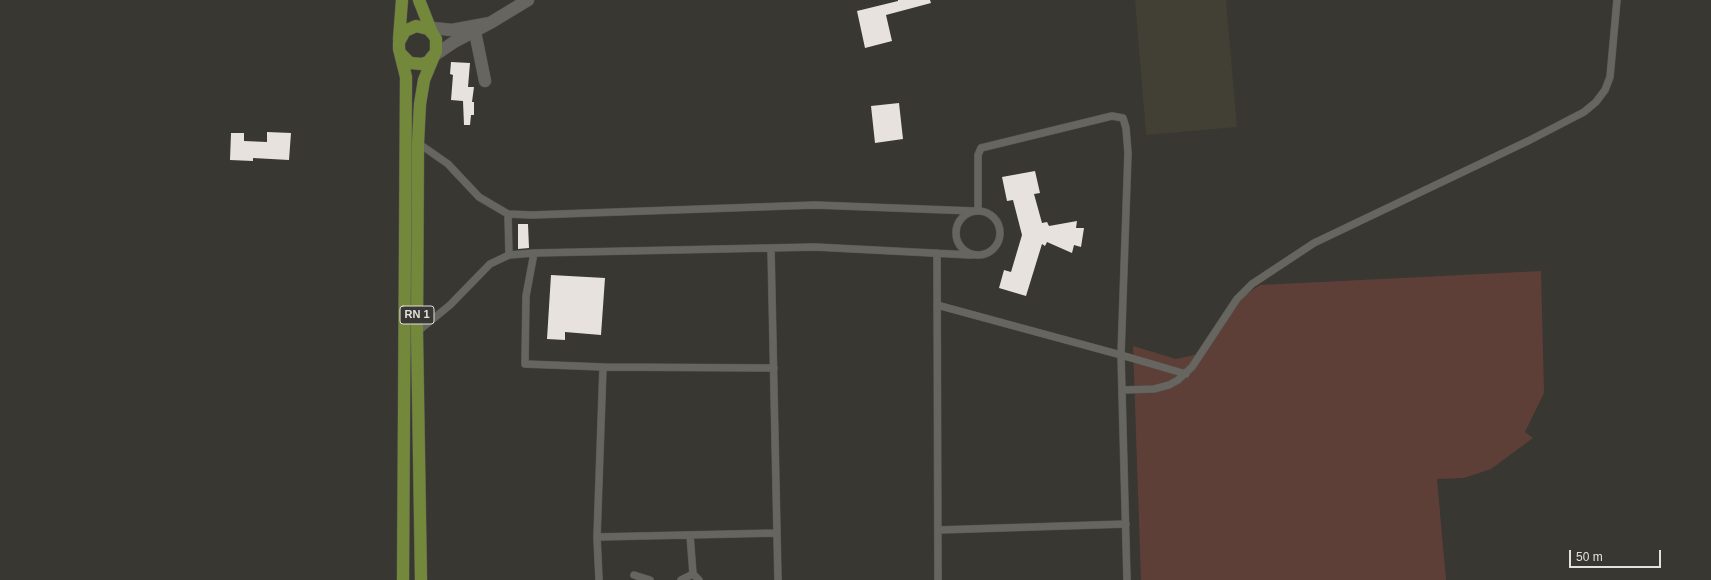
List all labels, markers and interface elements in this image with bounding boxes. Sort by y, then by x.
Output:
road number: RN 1 [400,306,434,324]
scale bar [1571,542,1663,568]
text: 50 m [1576,550,1603,564]

